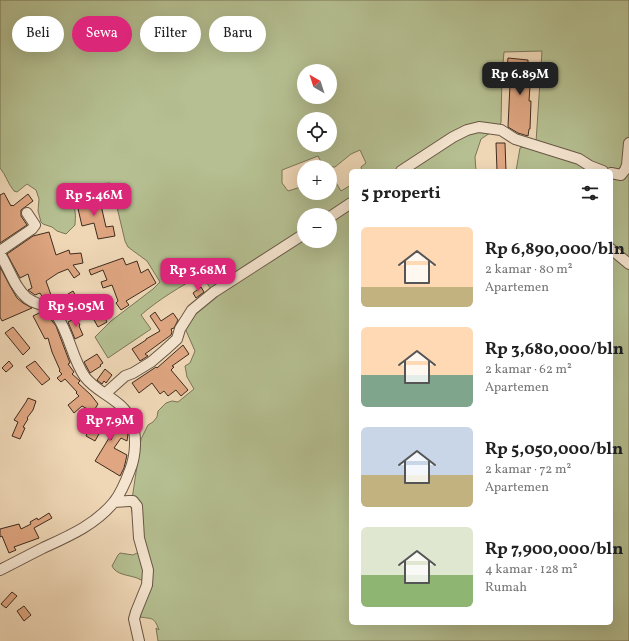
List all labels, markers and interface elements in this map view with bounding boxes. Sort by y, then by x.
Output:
chip: Beli [12,16,64,52]
chip: Sewa [72,16,132,52]
chip: Filter [140,16,201,52]
chip: Baru [209,16,266,52]
pin: Rp 6.89M [479,62,561,96]
north arrow [297,64,337,104]
map controls [297,64,337,248]
text: Rp 6.89M [491,66,549,84]
button: locate [297,112,337,152]
button: + [297,160,337,200]
text: 5 properti [361,182,441,205]
icon: filters [579,182,601,204]
pin: Rp 5.46M [53,183,135,217]
text: Rp 5.46M [65,187,123,205]
button: − [297,208,337,248]
text: Rp 6,890,000/bln [485,238,625,261]
icon: home [393,243,441,291]
pin: Rp 3.68M [157,258,239,292]
text: 2 kamar · 80 m² [485,261,573,279]
text: Rp 3.68M [169,262,227,280]
text: Apartemen [485,279,549,297]
pin: Rp 5.05M [35,294,117,328]
text: Rp 5.05M [48,298,104,316]
text: Rp 3,680,000/bln [485,338,624,361]
icon: home [393,343,441,391]
text: 2 kamar · 62 m² [485,361,572,379]
text: Apartemen [485,379,549,397]
pin: Rp 7.9M [73,408,147,442]
text: Rp 7.9M [86,412,134,430]
text: Rp 5,050,000/bln [485,438,623,461]
icon: home [393,443,441,491]
text: 2 kamar · 72 m² [485,461,571,479]
text: Apartemen [485,479,549,497]
text: Rp 7,900,000/bln [485,538,623,561]
icon: home [393,543,441,591]
text: 4 kamar · 128 m² [485,561,578,579]
text: Rumah [485,579,527,597]

